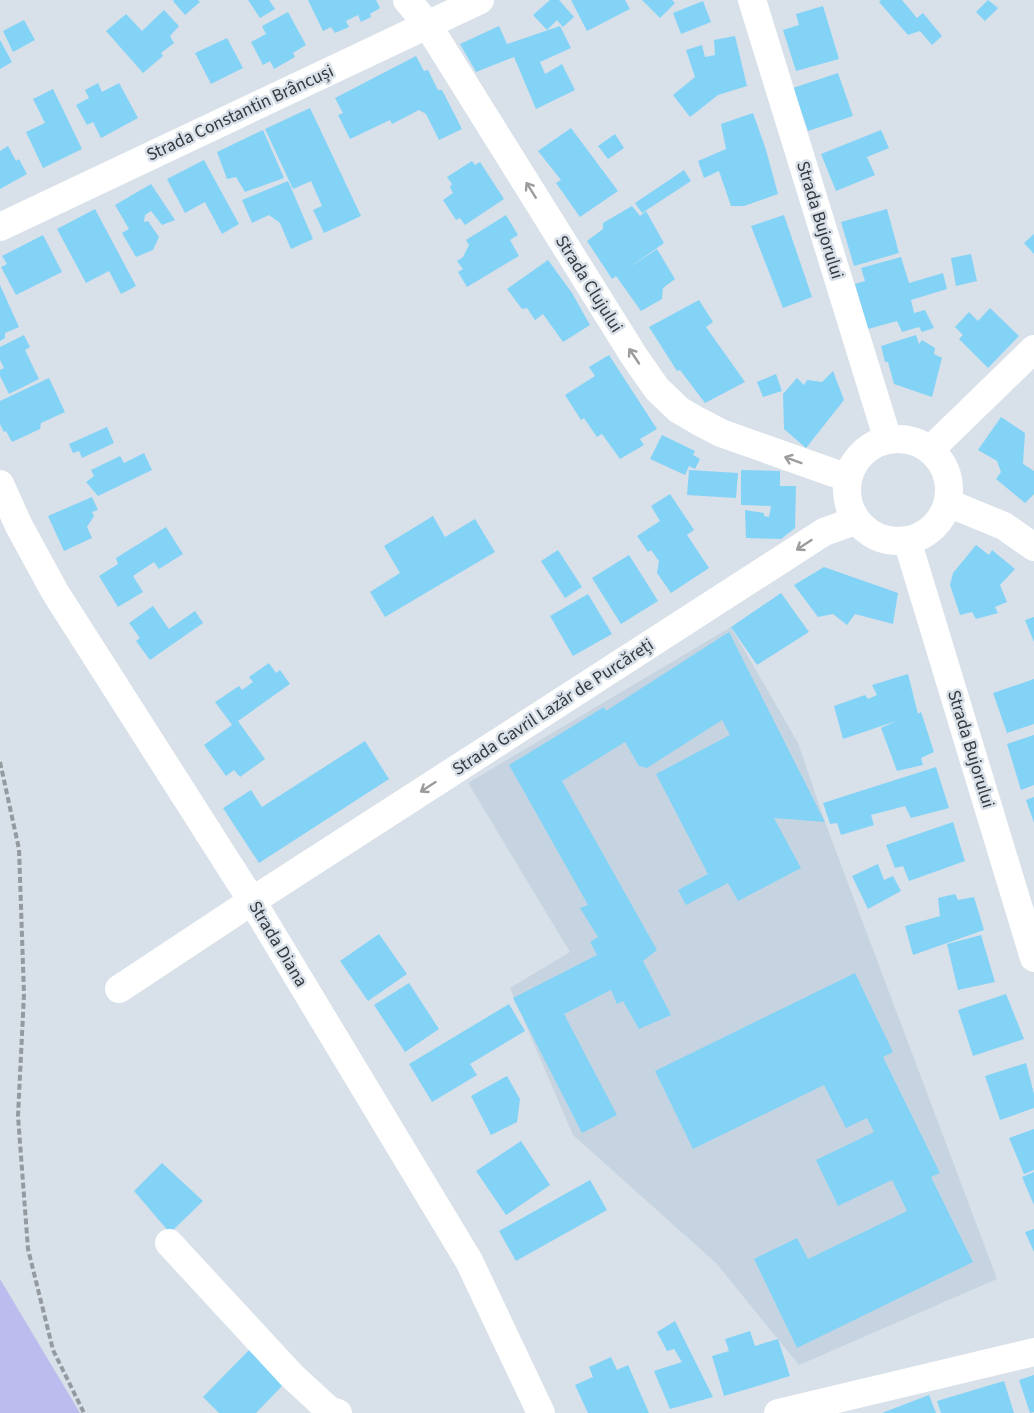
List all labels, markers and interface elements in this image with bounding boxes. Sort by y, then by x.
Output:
street label: Strada Constantin Brâncuși [142,59,338,167]
street label: Strada Bujorului [790,158,850,282]
one-way arrow [524,182,536,199]
street label: Strada Clujului [549,231,629,337]
one-way arrow [628,348,640,364]
one-way arrow [784,453,802,464]
one-way arrow [796,539,813,551]
street label: Strada Gavril Lazăr de Purcăreți [448,632,658,782]
street label: Strada Bujorului [941,687,1001,811]
one-way arrow [421,781,437,793]
street label: Strada Diana [242,896,314,992]

